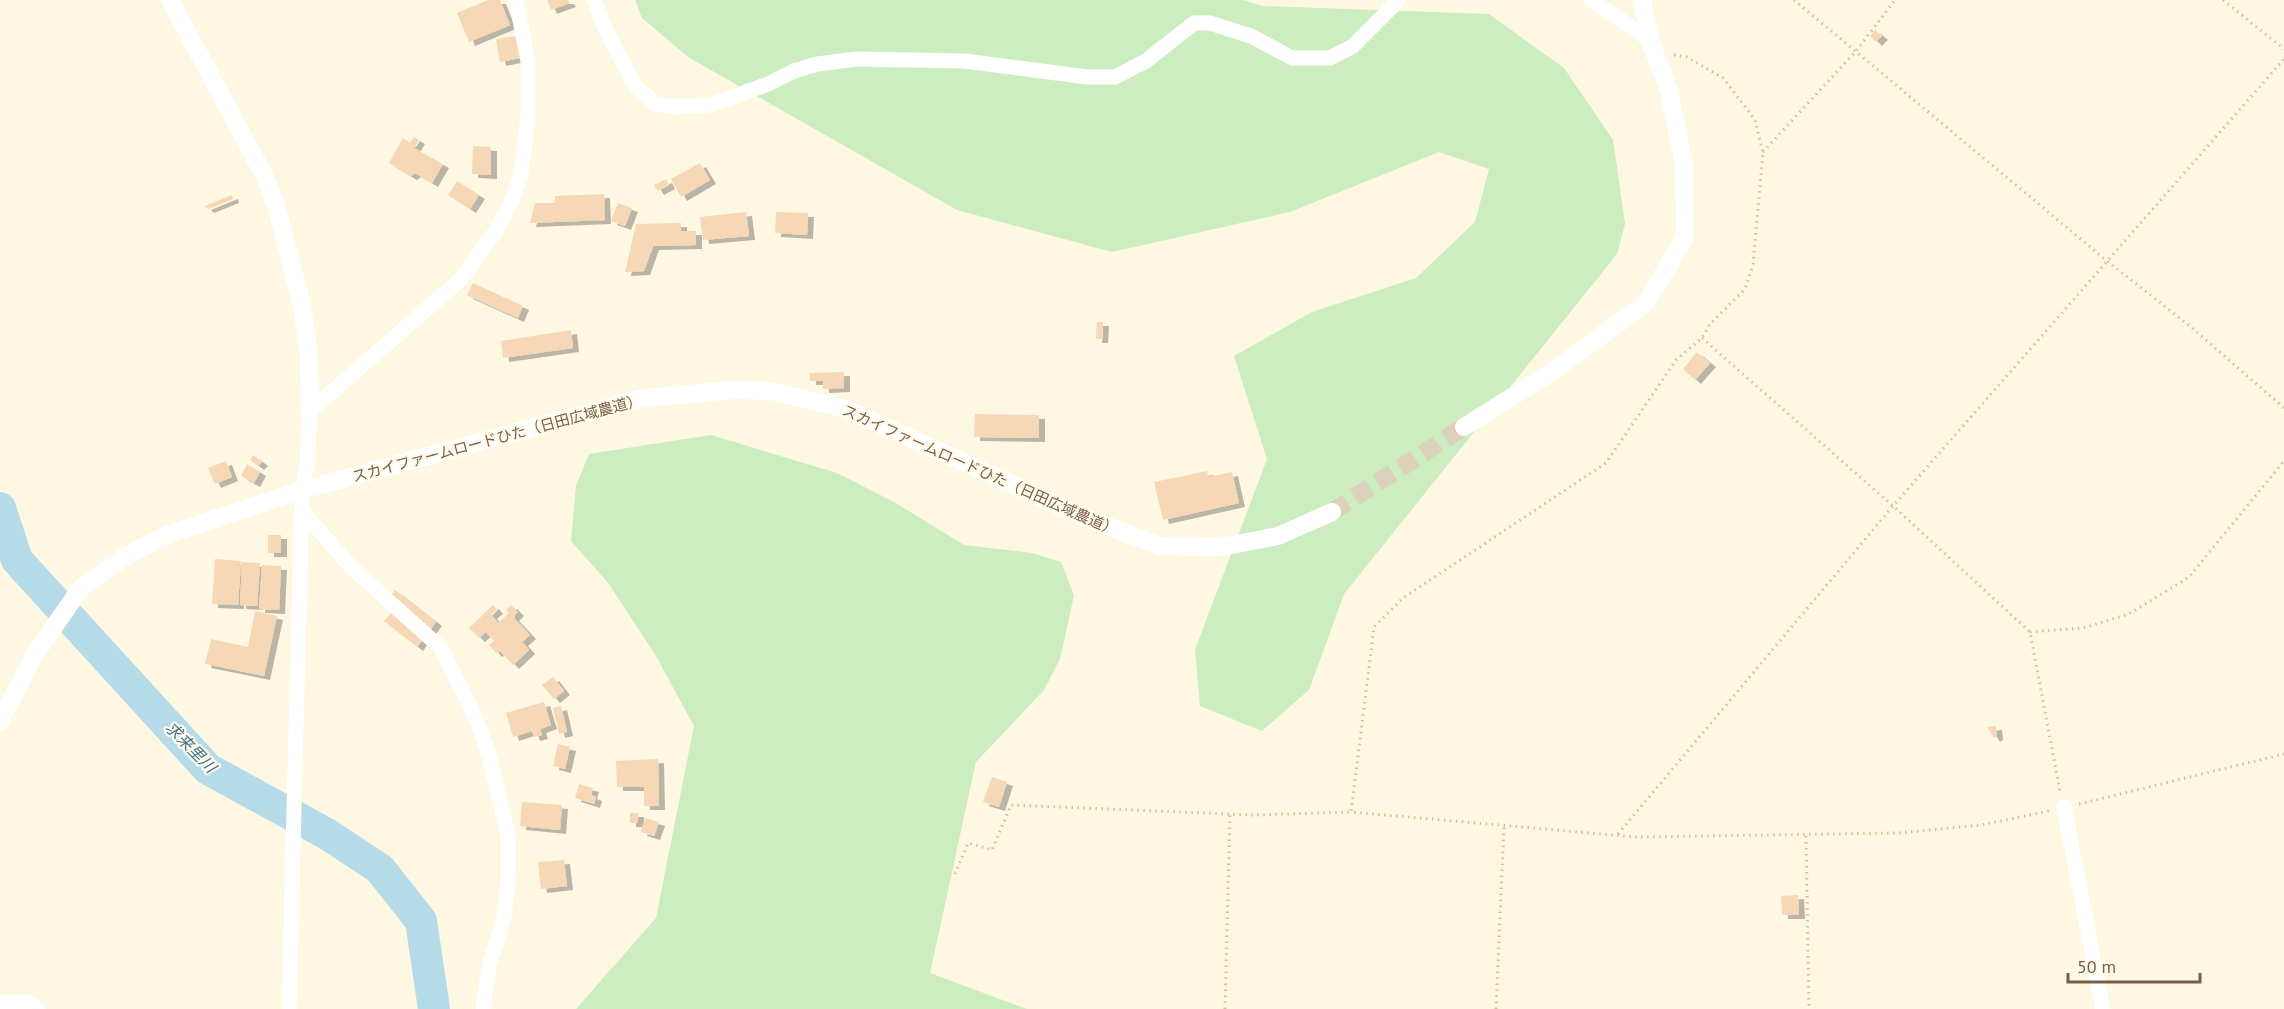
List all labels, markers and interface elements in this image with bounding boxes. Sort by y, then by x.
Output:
street label: スカイファームロードひた（日田広域農道） [350,390,644,486]
street label: スカイファームロードひた（日田広域農道） [839,400,1121,540]
water label: 求来里川 [161,717,222,778]
scale bar [2068,946,2200,984]
text: 50 m [2077,955,2116,978]

